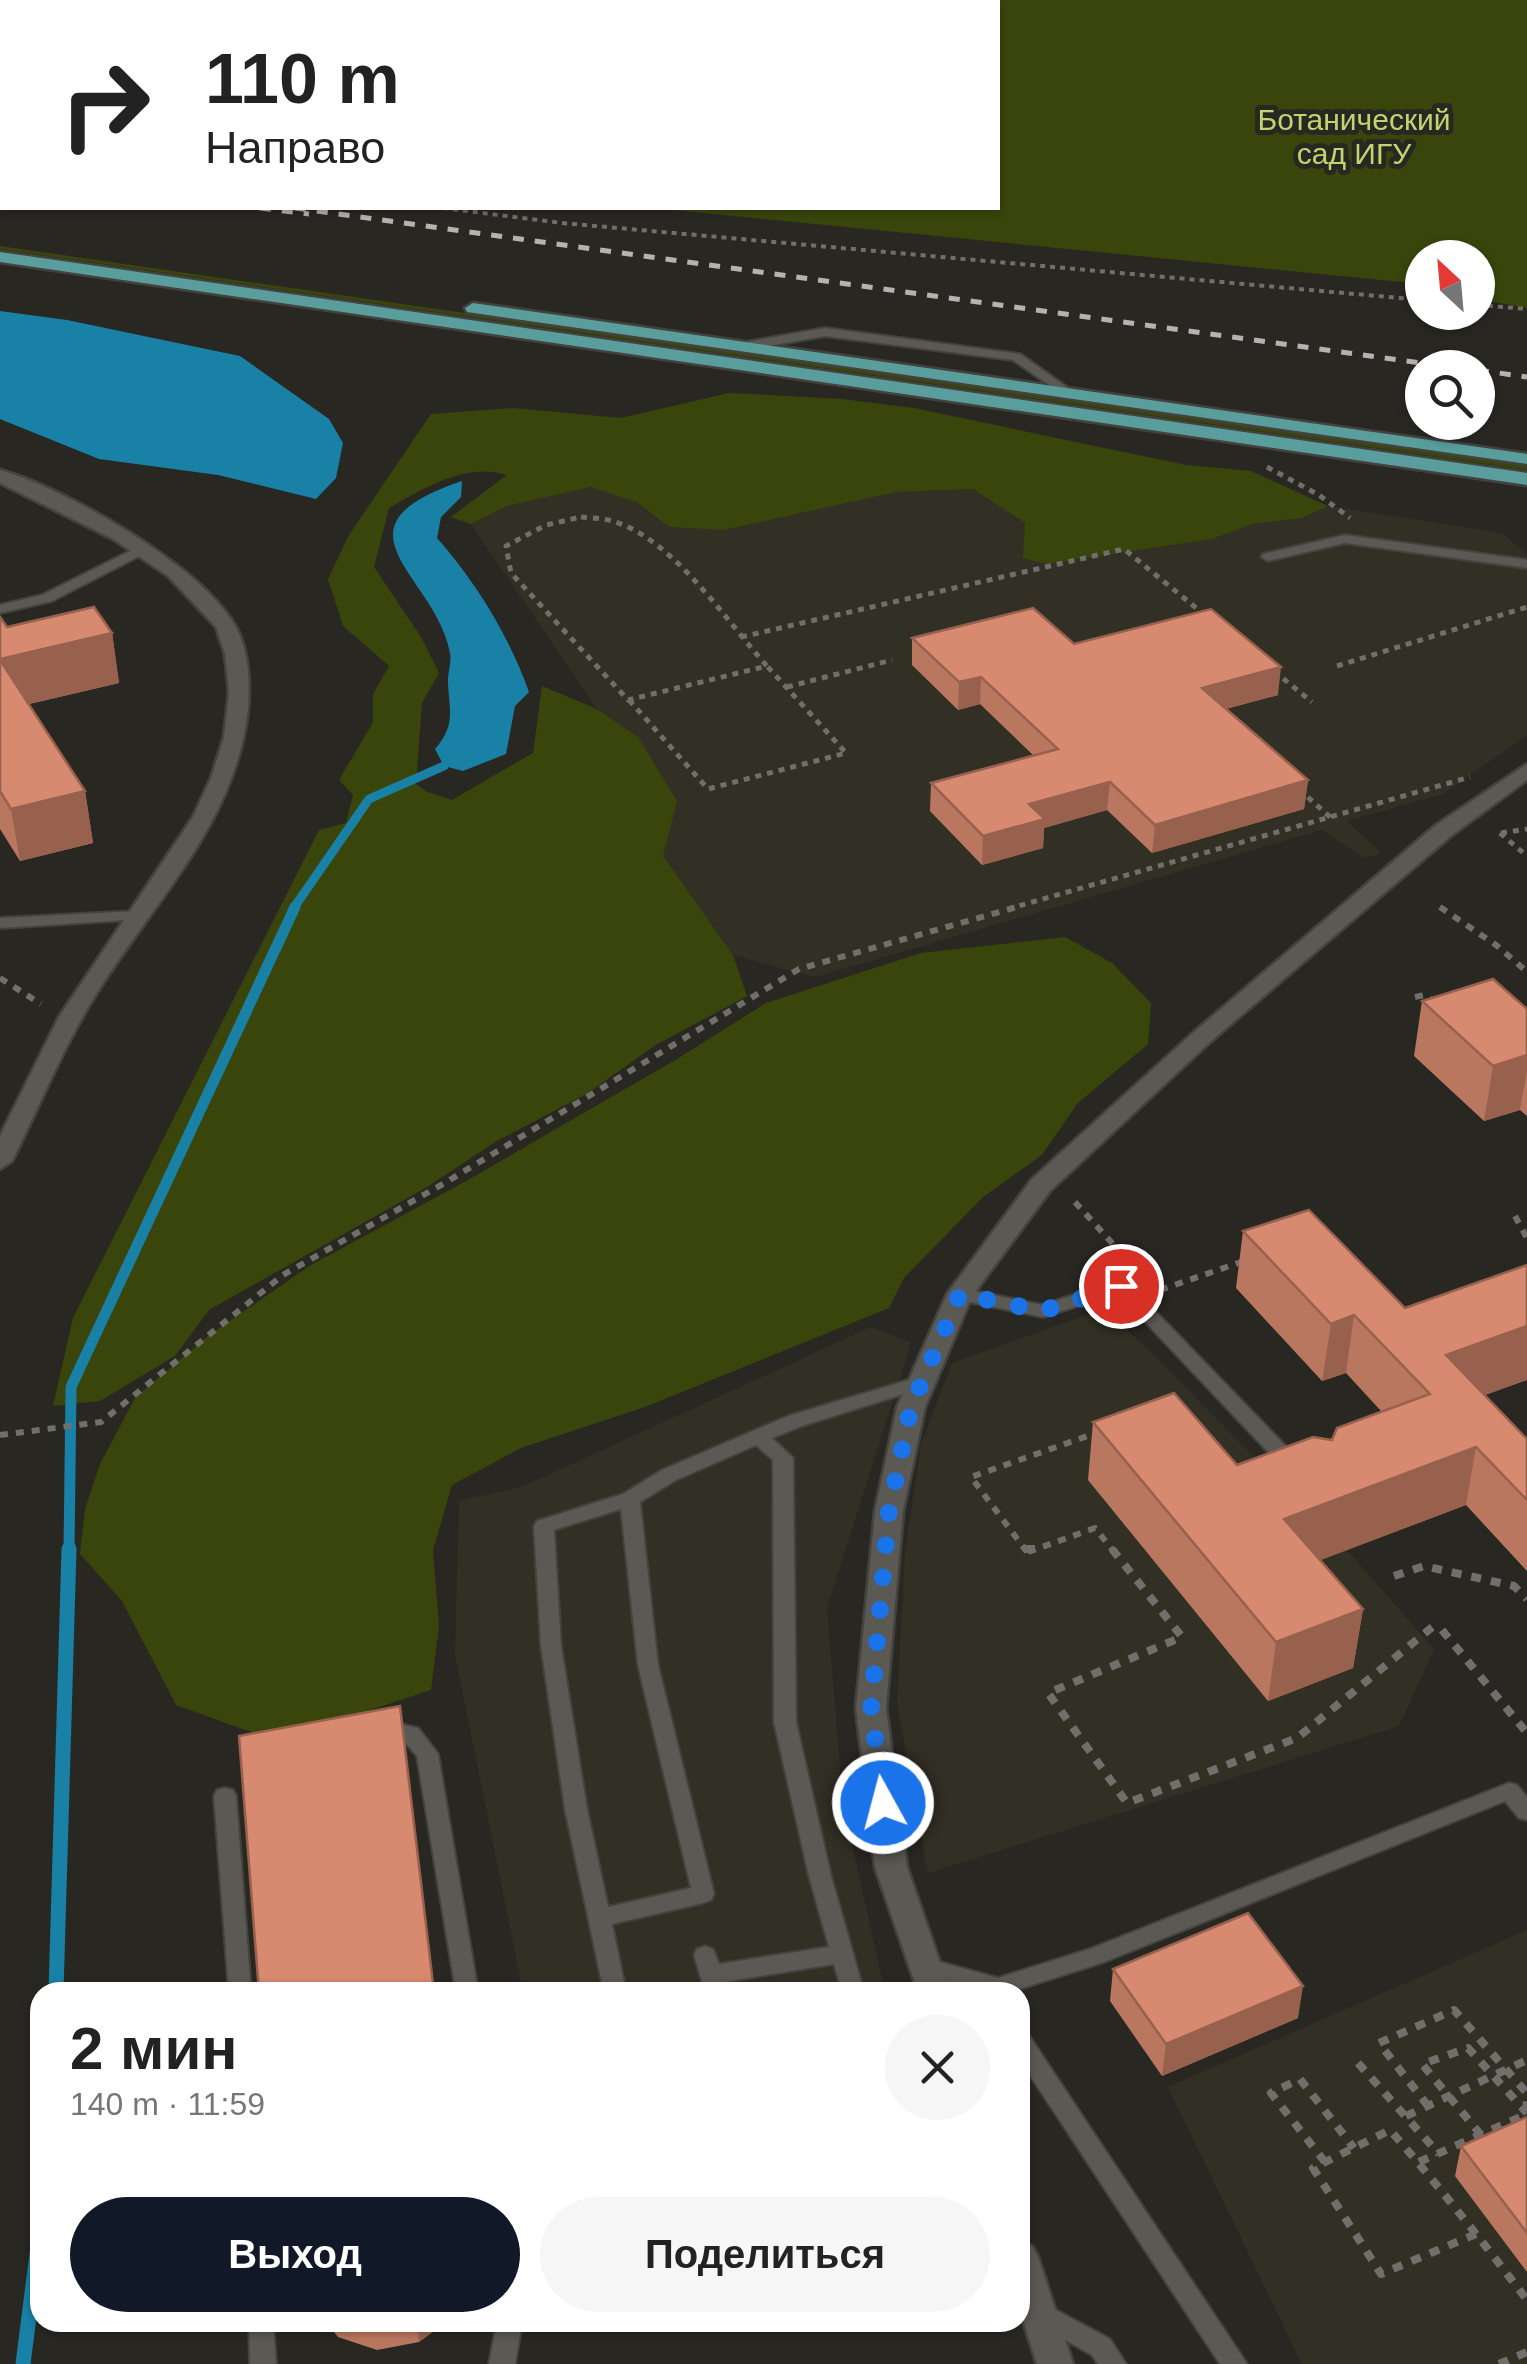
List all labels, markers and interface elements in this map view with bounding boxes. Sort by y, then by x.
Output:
icon: right [40,40,170,170]
text: 110 m [205,40,400,118]
park label: Ботанический сад ИГУ [1257,103,1451,170]
text: Направо [205,122,385,173]
north arrow [1405,240,1495,330]
map controls [1405,240,1495,440]
button: search [1405,350,1495,440]
pin [1079,1244,1164,1329]
icon: arrive [1094,1259,1149,1314]
position arrow [831,1751,935,1855]
text: 2 мин [70,2015,238,2082]
button: close [885,2015,990,2120]
text: 140 m · 11:59 [70,2086,265,2122]
button: Выход [70,2197,520,2312]
button: Поделиться [540,2197,990,2312]

